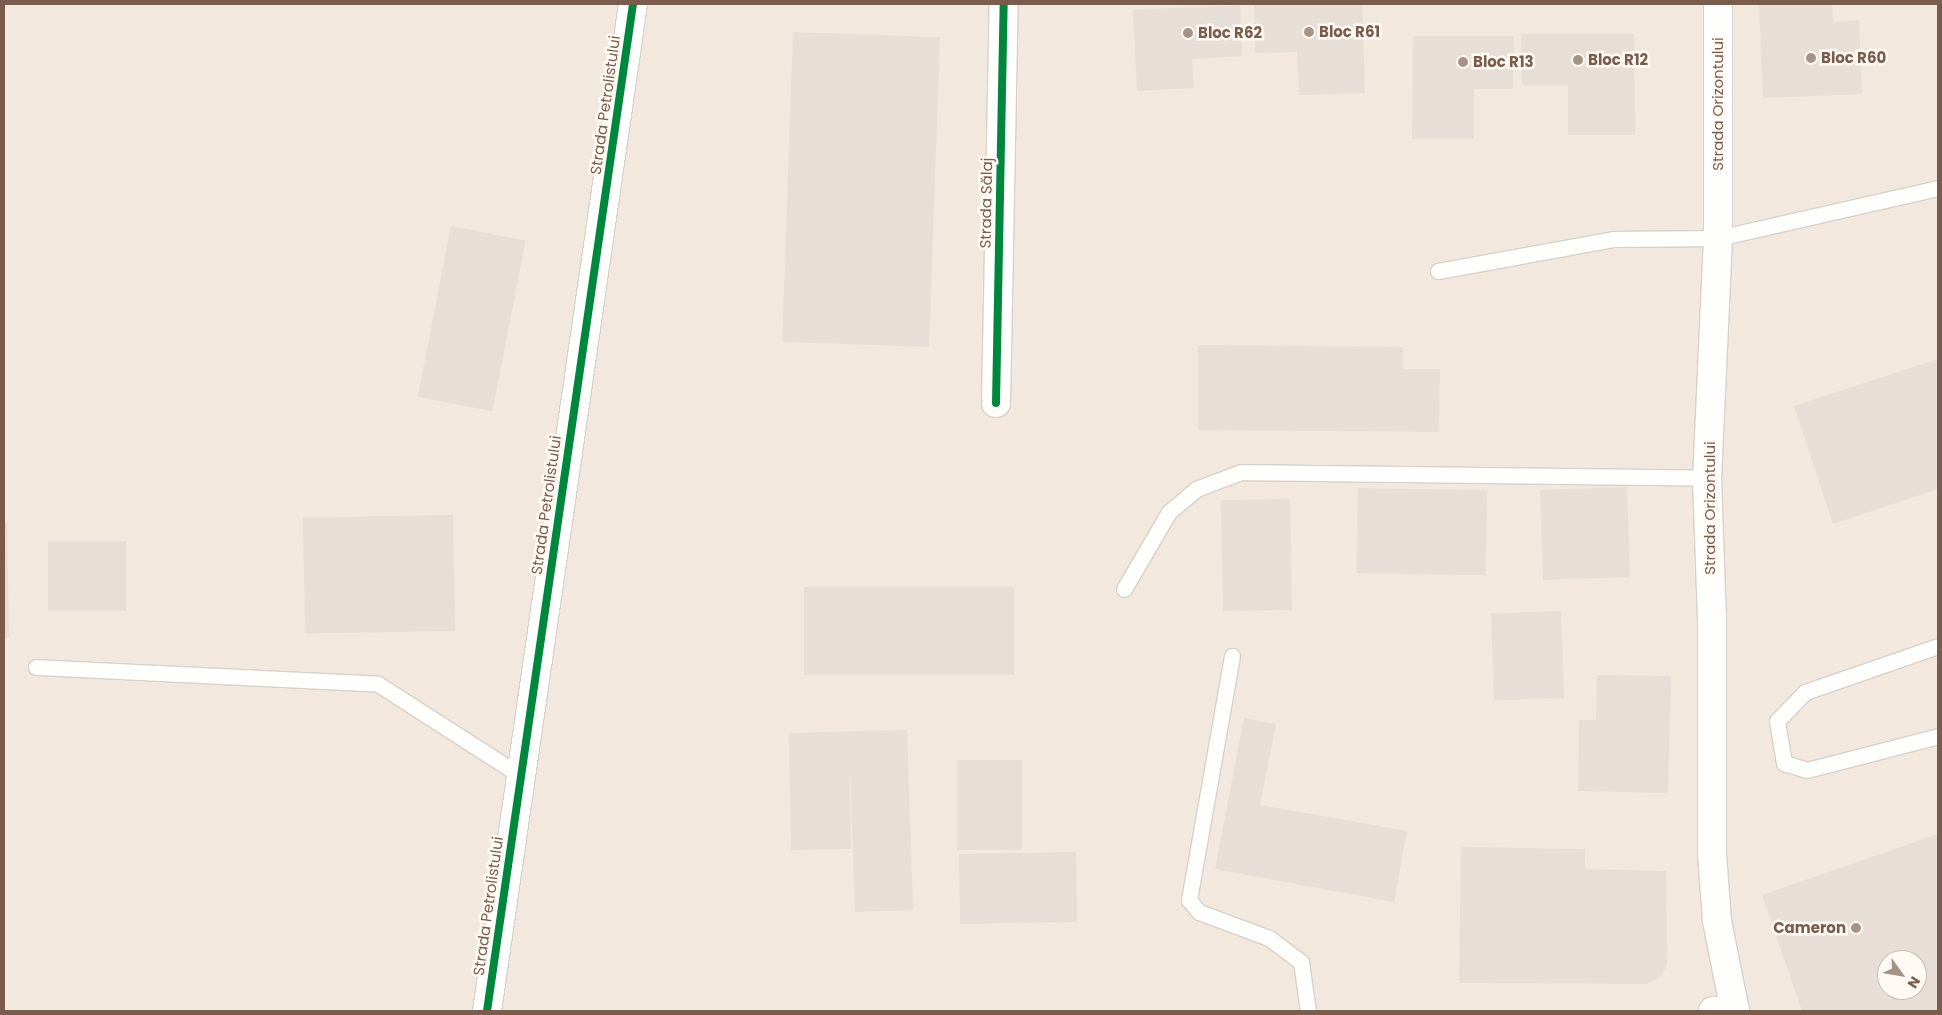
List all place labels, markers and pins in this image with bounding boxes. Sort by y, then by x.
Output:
place label: Bloc R61 [1319,23,1380,41]
place label: Bloc R62 [1198,24,1262,42]
marker: Bloc R61 [1303,26,1315,38]
marker: Bloc R62 [1182,27,1194,39]
place label: Bloc R60 [1821,49,1886,67]
place label: Bloc R12 [1588,51,1648,69]
marker: Bloc R60 [1805,52,1817,64]
place label: Bloc R13 [1473,53,1534,71]
marker: Bloc R12 [1572,54,1584,66]
marker: Bloc R13 [1457,56,1469,68]
place label: Cameron [1773,919,1846,937]
marker: Cameron [1850,922,1862,934]

